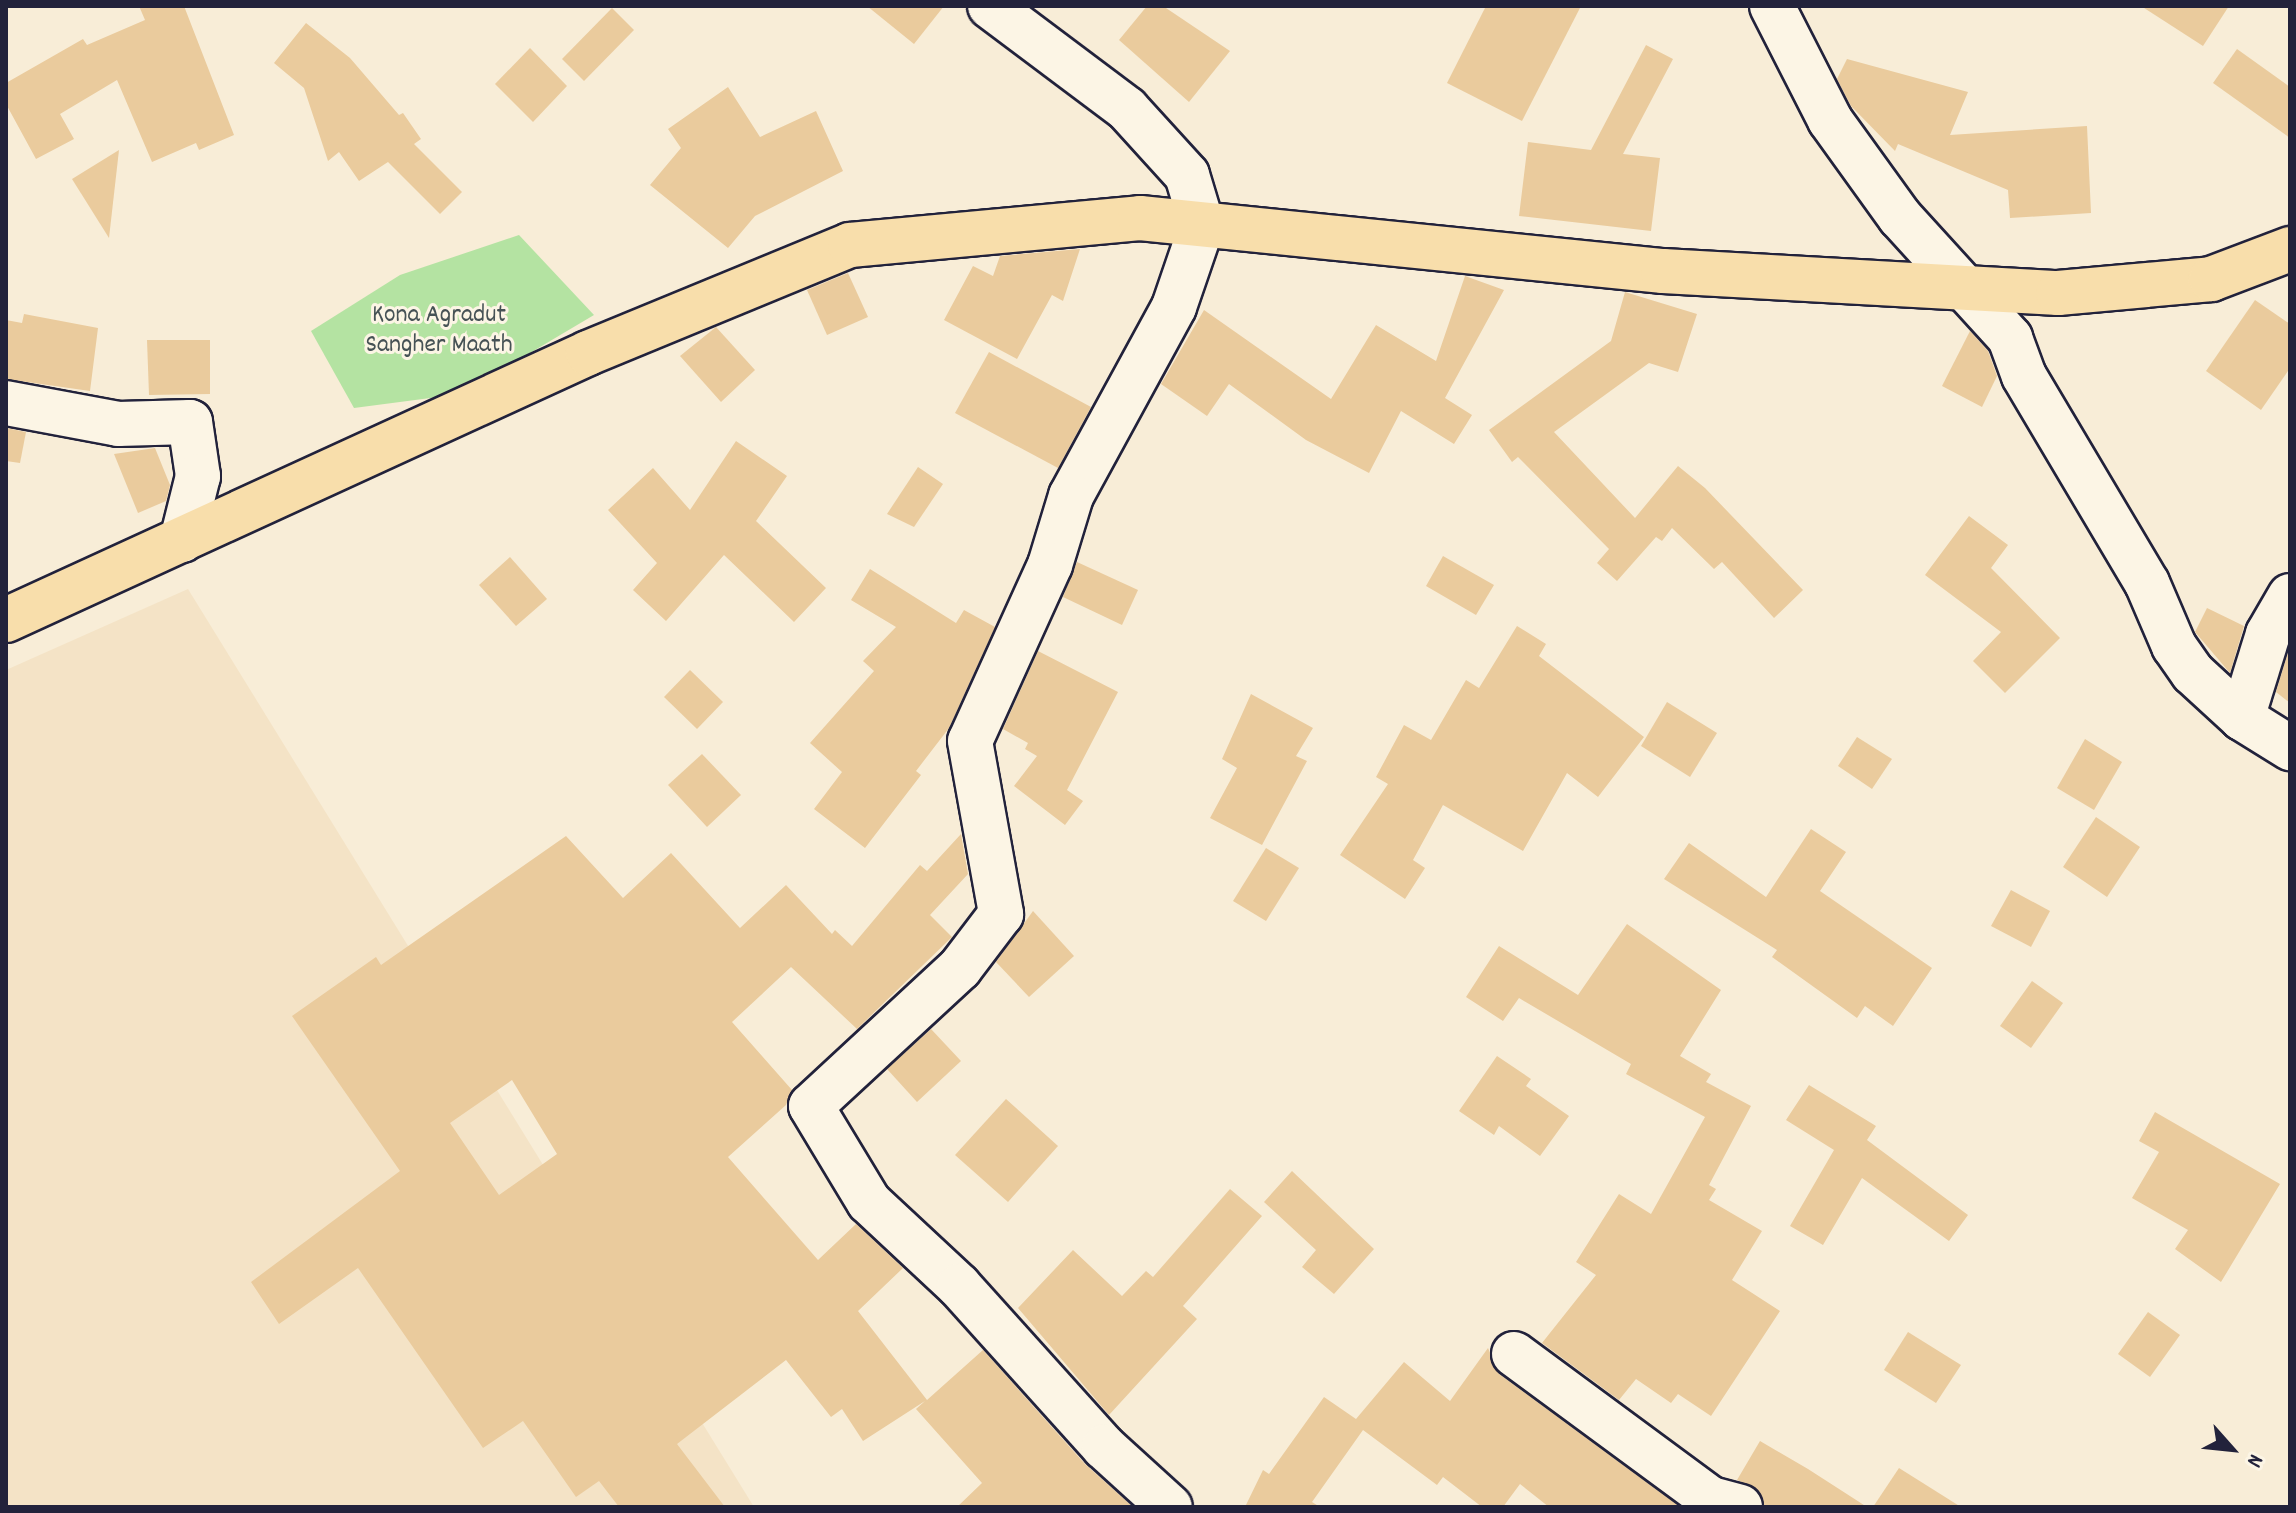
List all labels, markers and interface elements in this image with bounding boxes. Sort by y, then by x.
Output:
park label: Kona Agradut Sangher Maath [365,300,513,362]
north arrow [2192,1409,2272,1489]
text: N [2238,1448,2270,1472]

